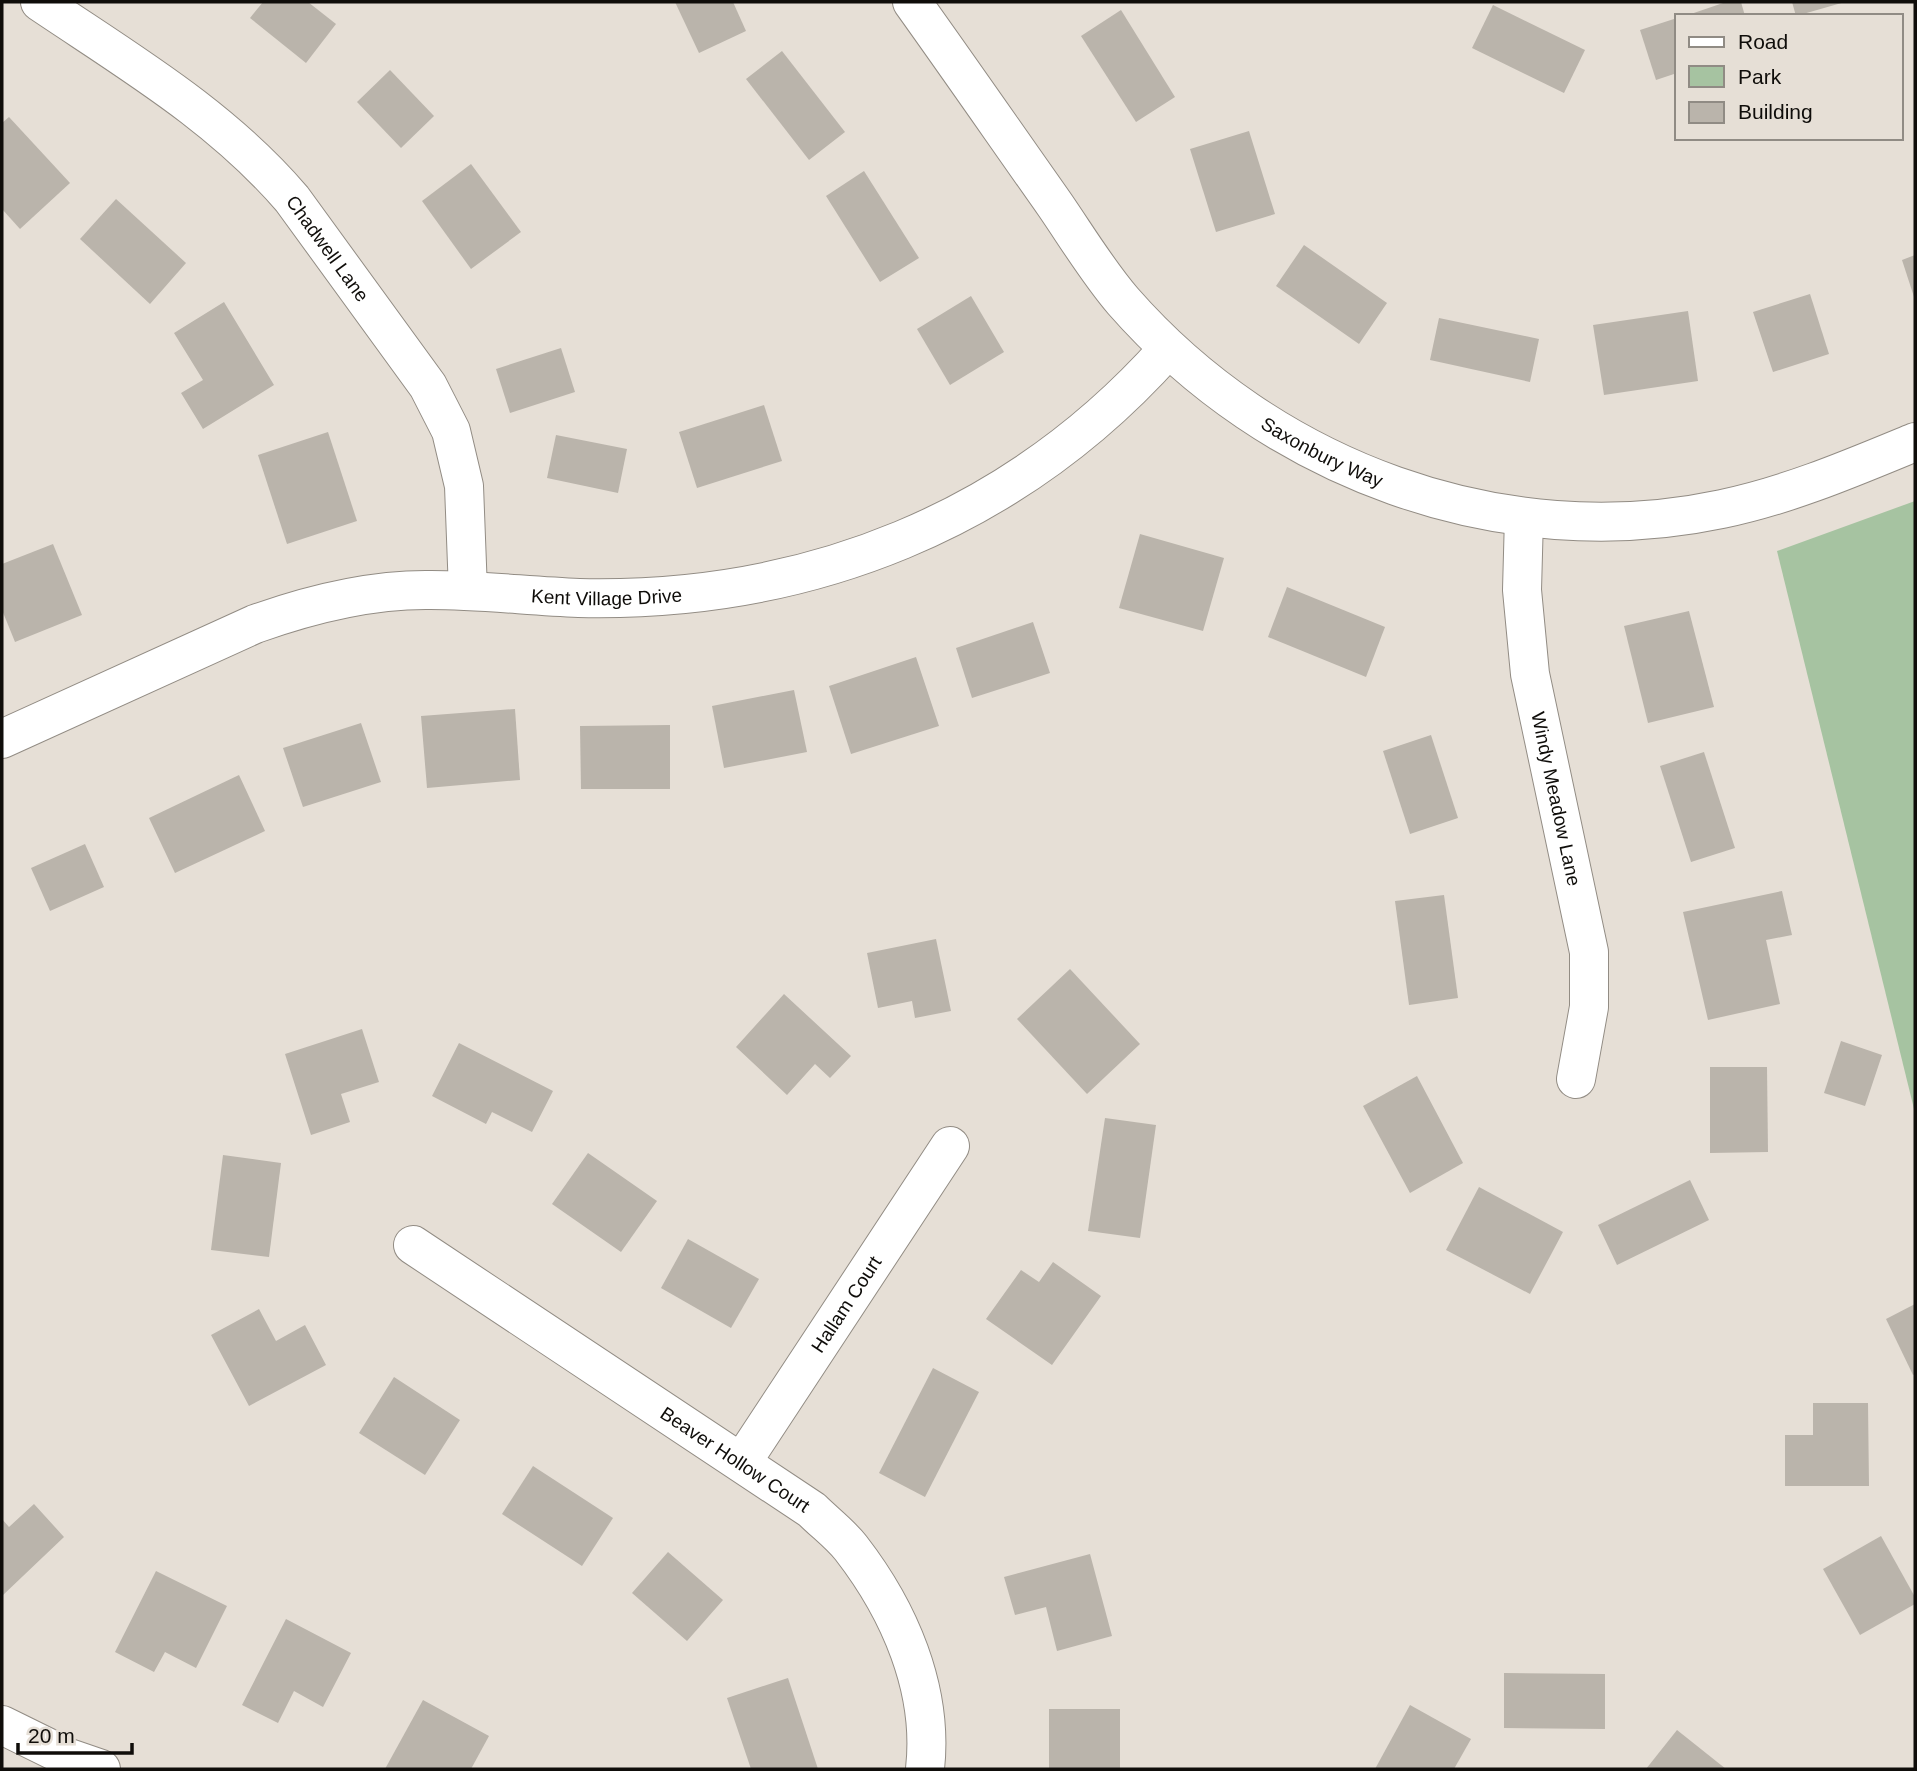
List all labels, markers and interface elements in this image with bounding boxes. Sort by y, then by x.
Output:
legend [1675,14,1903,140]
text: Road [1738,30,1788,53]
text: Park [1738,65,1782,88]
text: Building [1738,100,1813,123]
street label: Chadwell Lane [282,191,373,305]
street label: Saxonbury Way [1258,412,1387,491]
street label: Kent Village Drive [531,584,683,609]
street label: Windy Meadow Lane [1528,710,1585,888]
street label: Hallam Court [807,1251,886,1356]
street label: Beaver Hollow Court [657,1402,814,1516]
scale bar [18,1712,131,1756]
text: 20 m [28,1724,75,1747]

